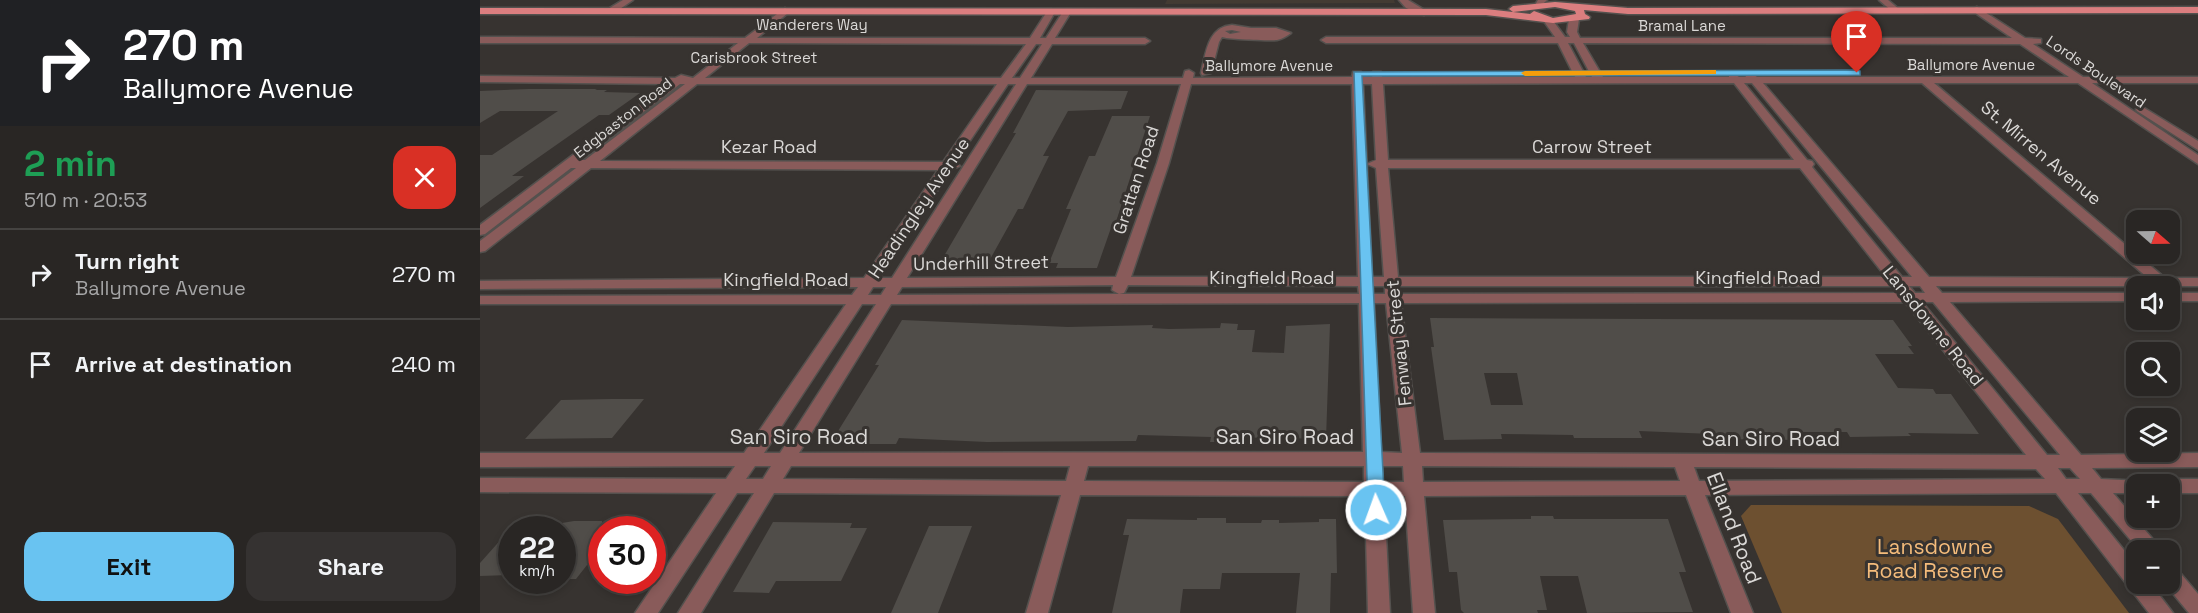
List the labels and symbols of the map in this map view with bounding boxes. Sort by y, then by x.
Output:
pin [1831,11,1882,73]
street label: Wanderers Way [756,15,868,34]
street label: Bramal Lane [1638,16,1726,35]
street label: Lords Boulevard [2043,31,2150,112]
street label: Carisbrook Street [691,48,818,67]
street label: Ballymore Avenue [1907,55,2035,74]
street label: Ballymore Avenue [1205,56,1333,75]
street label: Edgbaston Road [570,73,676,162]
street label: St. Mirren Avenue [1976,95,2106,210]
street label: Grattan Road [1107,123,1164,237]
street label: Headingley Avenue [863,133,974,283]
street label: Kezar Road [721,135,817,158]
street label: Carrow Street [1532,135,1652,158]
north arrow [2126,210,2180,264]
street label: Underhill Street [913,250,1049,275]
street label: Lansdowne Road [1878,261,1989,390]
street label: Kingfield Road [1209,266,1335,289]
street label: Kingfield Road [1695,266,1821,289]
street label: Kingfield Road [723,268,849,291]
street label: Fenway Street [1380,279,1417,407]
street label: San Siro Road [730,423,868,450]
street label: San Siro Road [1216,423,1354,450]
street label: San Siro Road [1702,425,1840,452]
street label: Elland Road [1701,468,1768,588]
position arrow [1344,478,1408,542]
speed limit sign: 30 [588,516,666,594]
park label: Lansdowne Road Reserve [1866,533,2004,584]

